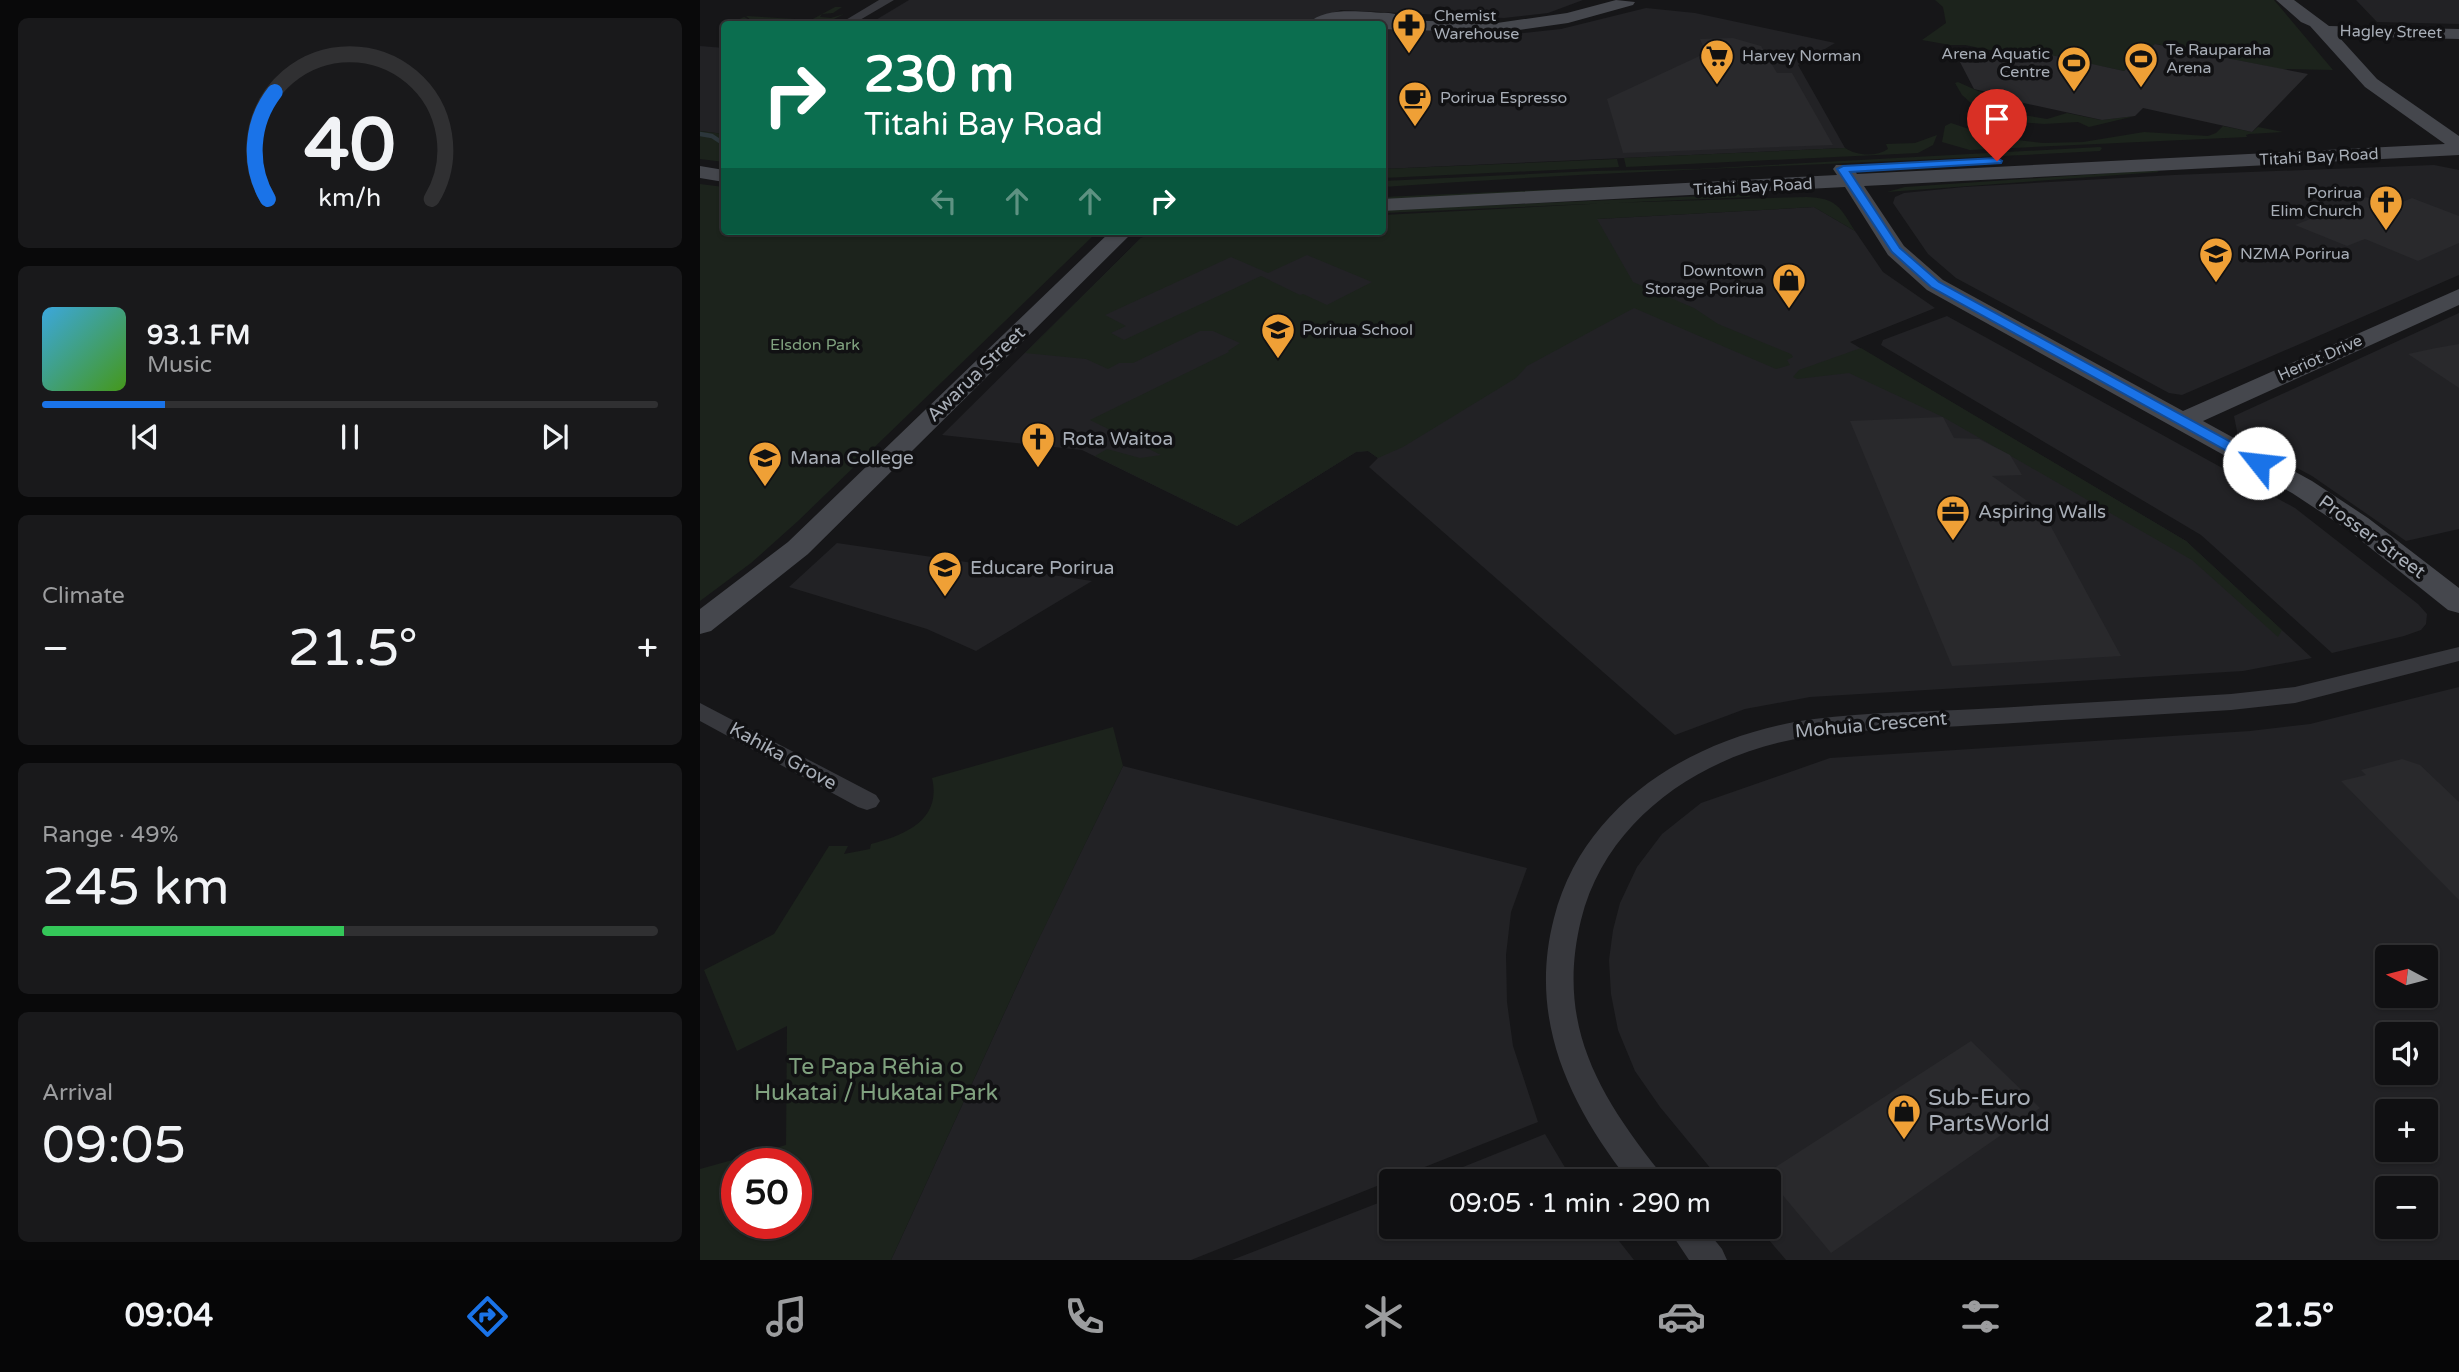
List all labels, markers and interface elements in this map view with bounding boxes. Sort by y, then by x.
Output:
pharmacy icon: Chemist Warehouse [1390,6,1428,55]
place label: Chemist Warehouse [1434,6,1519,44]
street label: Hagley Street [2340,21,2442,43]
supermarket icon: Harvey Norman [1698,37,1736,86]
sports icon: Te Rauparaha Arena [2122,40,2160,89]
place label: Te Rauparaha Arena [2166,40,2271,78]
place label: Arena Aquatic Centre [1941,44,2050,82]
sports icon: Arena Aquatic Centre [2055,44,2093,93]
text: 230 m [864,46,1014,105]
place label: Harvey Norman [1742,46,1861,66]
icon: right [749,49,840,140]
cafe icon: Porirua Espresso [1396,79,1434,128]
place label: Porirua Espresso [1440,88,1567,108]
pin [1967,89,2027,161]
icon: arrive [1978,100,2016,138]
text: 40 [304,103,396,191]
text: Titahi Bay Road [864,106,1103,144]
street label: Titahi Bay Road [2259,144,2379,170]
street label: Titahi Bay Road [1693,174,1813,200]
icon: left [925,182,963,220]
icon: ahead [998,182,1036,220]
icon: ahead [1071,182,1109,220]
icon: right [1144,182,1182,220]
text: km/h [319,183,381,213]
place label: Porirua Elim Church [2270,183,2362,221]
church icon: Porirua Elim Church [2367,183,2405,232]
school or university icon: NZMA Porirua [2197,235,2235,284]
place label: NZMA Porirua [2240,244,2350,264]
place label: Downtown Storage Porirua [1645,261,1764,299]
shop icon: Downtown Storage Porirua [1770,261,1808,310]
school or university icon: Porirua School [1259,311,1297,360]
text: 93.1 FM [147,320,250,351]
place label: Porirua School [1302,320,1413,340]
street label: Awarua Street [922,322,1030,426]
street label: Heriot Drive [2275,330,2365,386]
park label: Elsdon Park [770,335,860,355]
text: Music [147,351,212,379]
icon: previous [126,418,164,456]
icon: pause [331,418,369,456]
icon: next [536,418,574,456]
church icon: Rota Waitoa [1019,420,1057,469]
position arrow [2222,426,2296,500]
place label: Rota Waitoa [1062,428,1173,450]
school or university icon: Mana College [746,439,784,488]
place label: Mana College [790,447,914,469]
street label: Prosser Street [2314,491,2430,583]
office icon: Aspiring Walls [1934,493,1972,542]
place label: Aspiring Walls [1978,501,2106,523]
school or university icon: Educare Porirua [926,549,964,598]
place label: Educare Porirua [970,557,1115,579]
text: Climate [42,582,125,610]
text: 21.5° [288,617,418,680]
text: − [42,626,69,672]
text: + [637,626,658,672]
street label: Mohuia Crescent [1794,707,1948,743]
street label: Kahika Grove [726,718,840,794]
text: Range · 49% [42,821,178,849]
text: 245 km [42,856,230,919]
north arrow [2375,945,2438,1008]
map controls [2375,945,2438,1239]
button: sound [2375,1022,2438,1085]
park label: Te Papa Rēhia o Hukatai / Hukatai Park [754,1053,998,1107]
text: Arrival [42,1079,113,1107]
place label: Sub-Euro PartsWorld [1928,1084,2050,1138]
shop icon: Sub-Euro PartsWorld [1885,1092,1923,1141]
button: + [2375,1099,2438,1162]
text: 09:05 [42,1114,186,1177]
speed limit sign: 50 [721,1148,812,1239]
button: − [2375,1176,2438,1239]
text: 09:05 · 1 min · 290 m [1449,1188,1711,1219]
icon: directions [463,1292,512,1341]
icon: music [762,1292,811,1341]
icon: phone [1060,1292,1109,1341]
icon: climate [1359,1292,1408,1341]
icon: car [1657,1292,1706,1341]
icon: filters [1956,1292,2005,1341]
text: 09:04 [125,1297,213,1335]
text: 21.5° [2254,1297,2334,1335]

